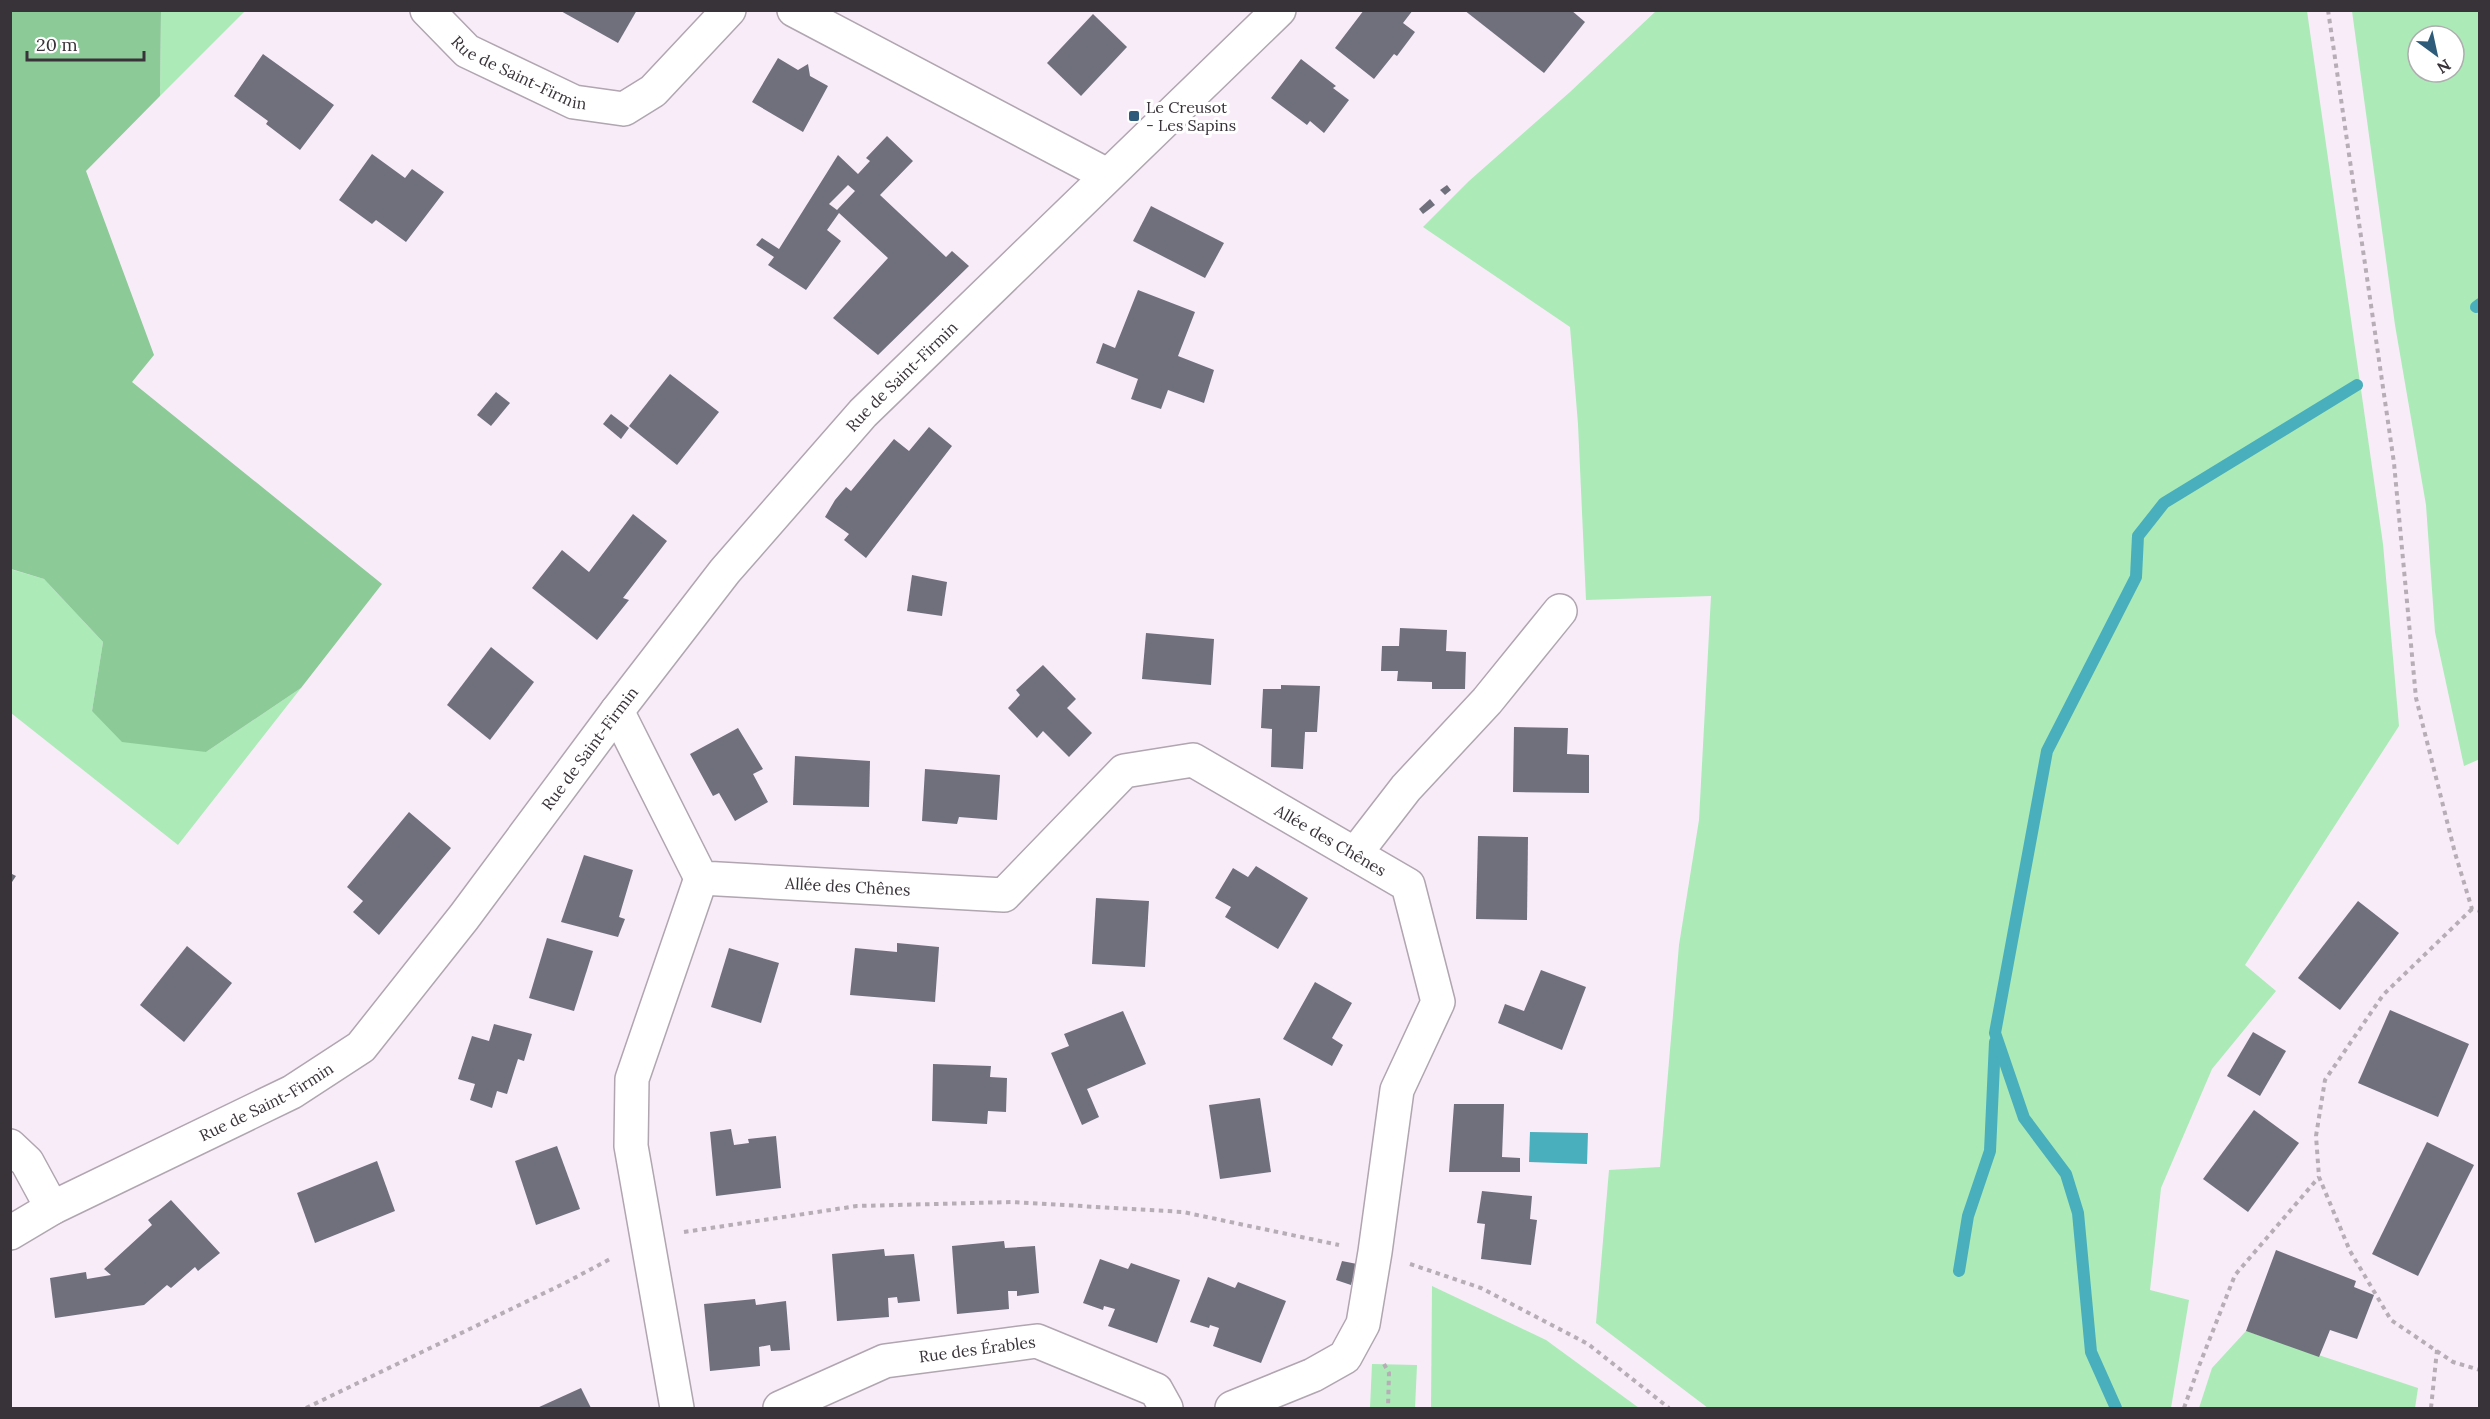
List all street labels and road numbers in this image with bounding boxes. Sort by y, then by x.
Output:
street label: Rue de Saint-Firmin [447,31,588,114]
street label: Rue de Saint-Firmin [841,317,962,436]
street label: Rue de Saint-Firmin [537,682,642,814]
street label: Allée des Chênes [1270,799,1390,880]
street label: Allée des Chênes [784,873,911,900]
street label: Rue de Saint-Firmin [196,1058,337,1145]
street label: Rue des Érables [918,1331,1037,1366]

